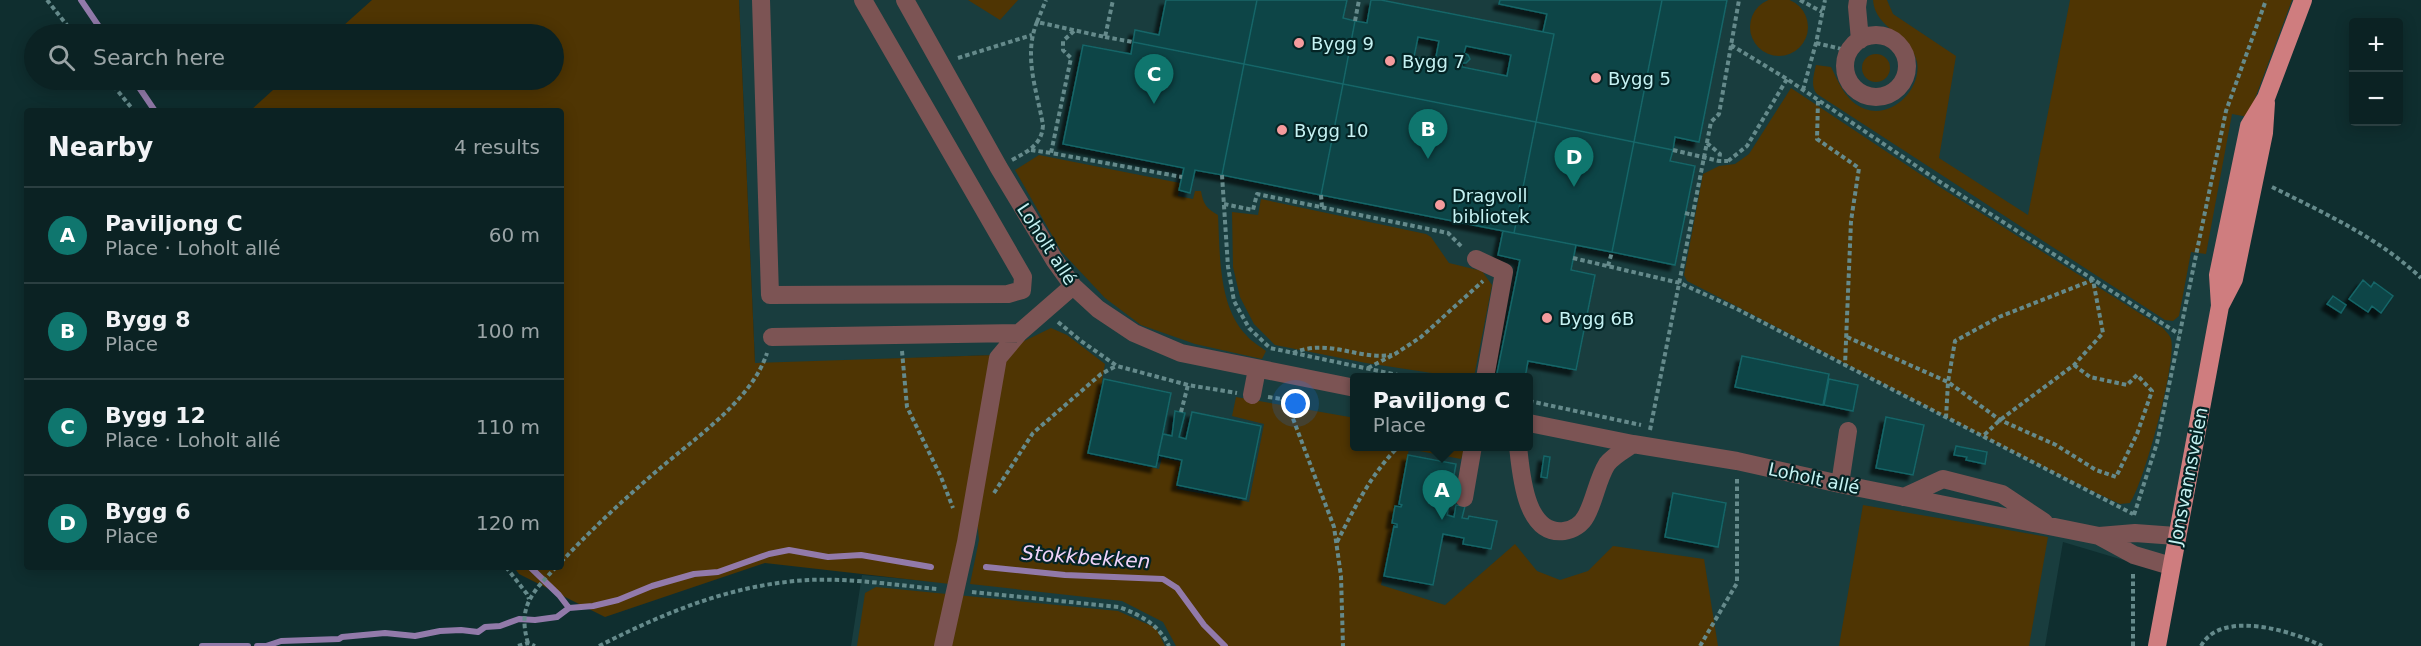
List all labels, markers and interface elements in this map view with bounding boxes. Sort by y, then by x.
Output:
map controls [2349,18,2403,126]
button: + [2349,18,2403,72]
search box [24,24,564,90]
place label: Bygg 9 [1311,33,1374,54]
marker: Bygg 9 [1292,36,1306,50]
icon: search [45,41,78,74]
text: Search here [93,45,225,70]
place label: Bygg 7 [1402,51,1465,72]
pin: C [1134,54,1174,104]
marker: Bygg 7 [1383,54,1397,68]
place label: Bygg 5 [1608,68,1671,89]
marker: Bygg 5 [1589,71,1603,85]
button: − [2349,72,2403,126]
pin: B [1408,110,1448,159]
place label: Bygg 10 [1294,120,1368,141]
marker: Bygg 10 [1275,123,1289,137]
text: Nearby [48,132,153,162]
text: 4 results [454,135,540,159]
pin: D [1554,138,1594,187]
place label: Dragvoll bibliotek [1452,185,1530,227]
marker: Dragvoll bibliotek [1433,198,1447,212]
street label: Loholt allé [1013,199,1081,289]
text: Paviljong C [105,211,243,236]
text: A [60,223,75,247]
text: 60 m [489,223,540,247]
text: Place · Loholt allé [105,236,281,260]
text: Bygg 8 [105,307,191,332]
place label: Bygg 6B [1559,308,1634,329]
marker: Bygg 6B [1540,311,1554,325]
text: B [60,319,75,343]
text: 100 m [476,319,540,343]
text: Place [105,332,158,356]
popup [1350,373,1533,451]
text: Paviljong C [1373,388,1510,413]
your location [1281,389,1310,418]
text: Bygg 12 [105,403,206,428]
street label: Jonsvannsveien [2164,405,2212,548]
text: Place [1373,413,1426,437]
text: C [60,415,75,439]
text: 110 m [476,415,540,439]
text: Place · Loholt allé [105,428,281,452]
street label: Loholt allé [1766,458,1862,498]
pin: A [1422,470,1462,520]
text: Bygg 6 [105,499,191,524]
text: D [59,511,76,535]
text: 120 m [476,511,540,535]
text: Place [105,524,158,548]
water label: Stokkbekken [1021,541,1151,573]

